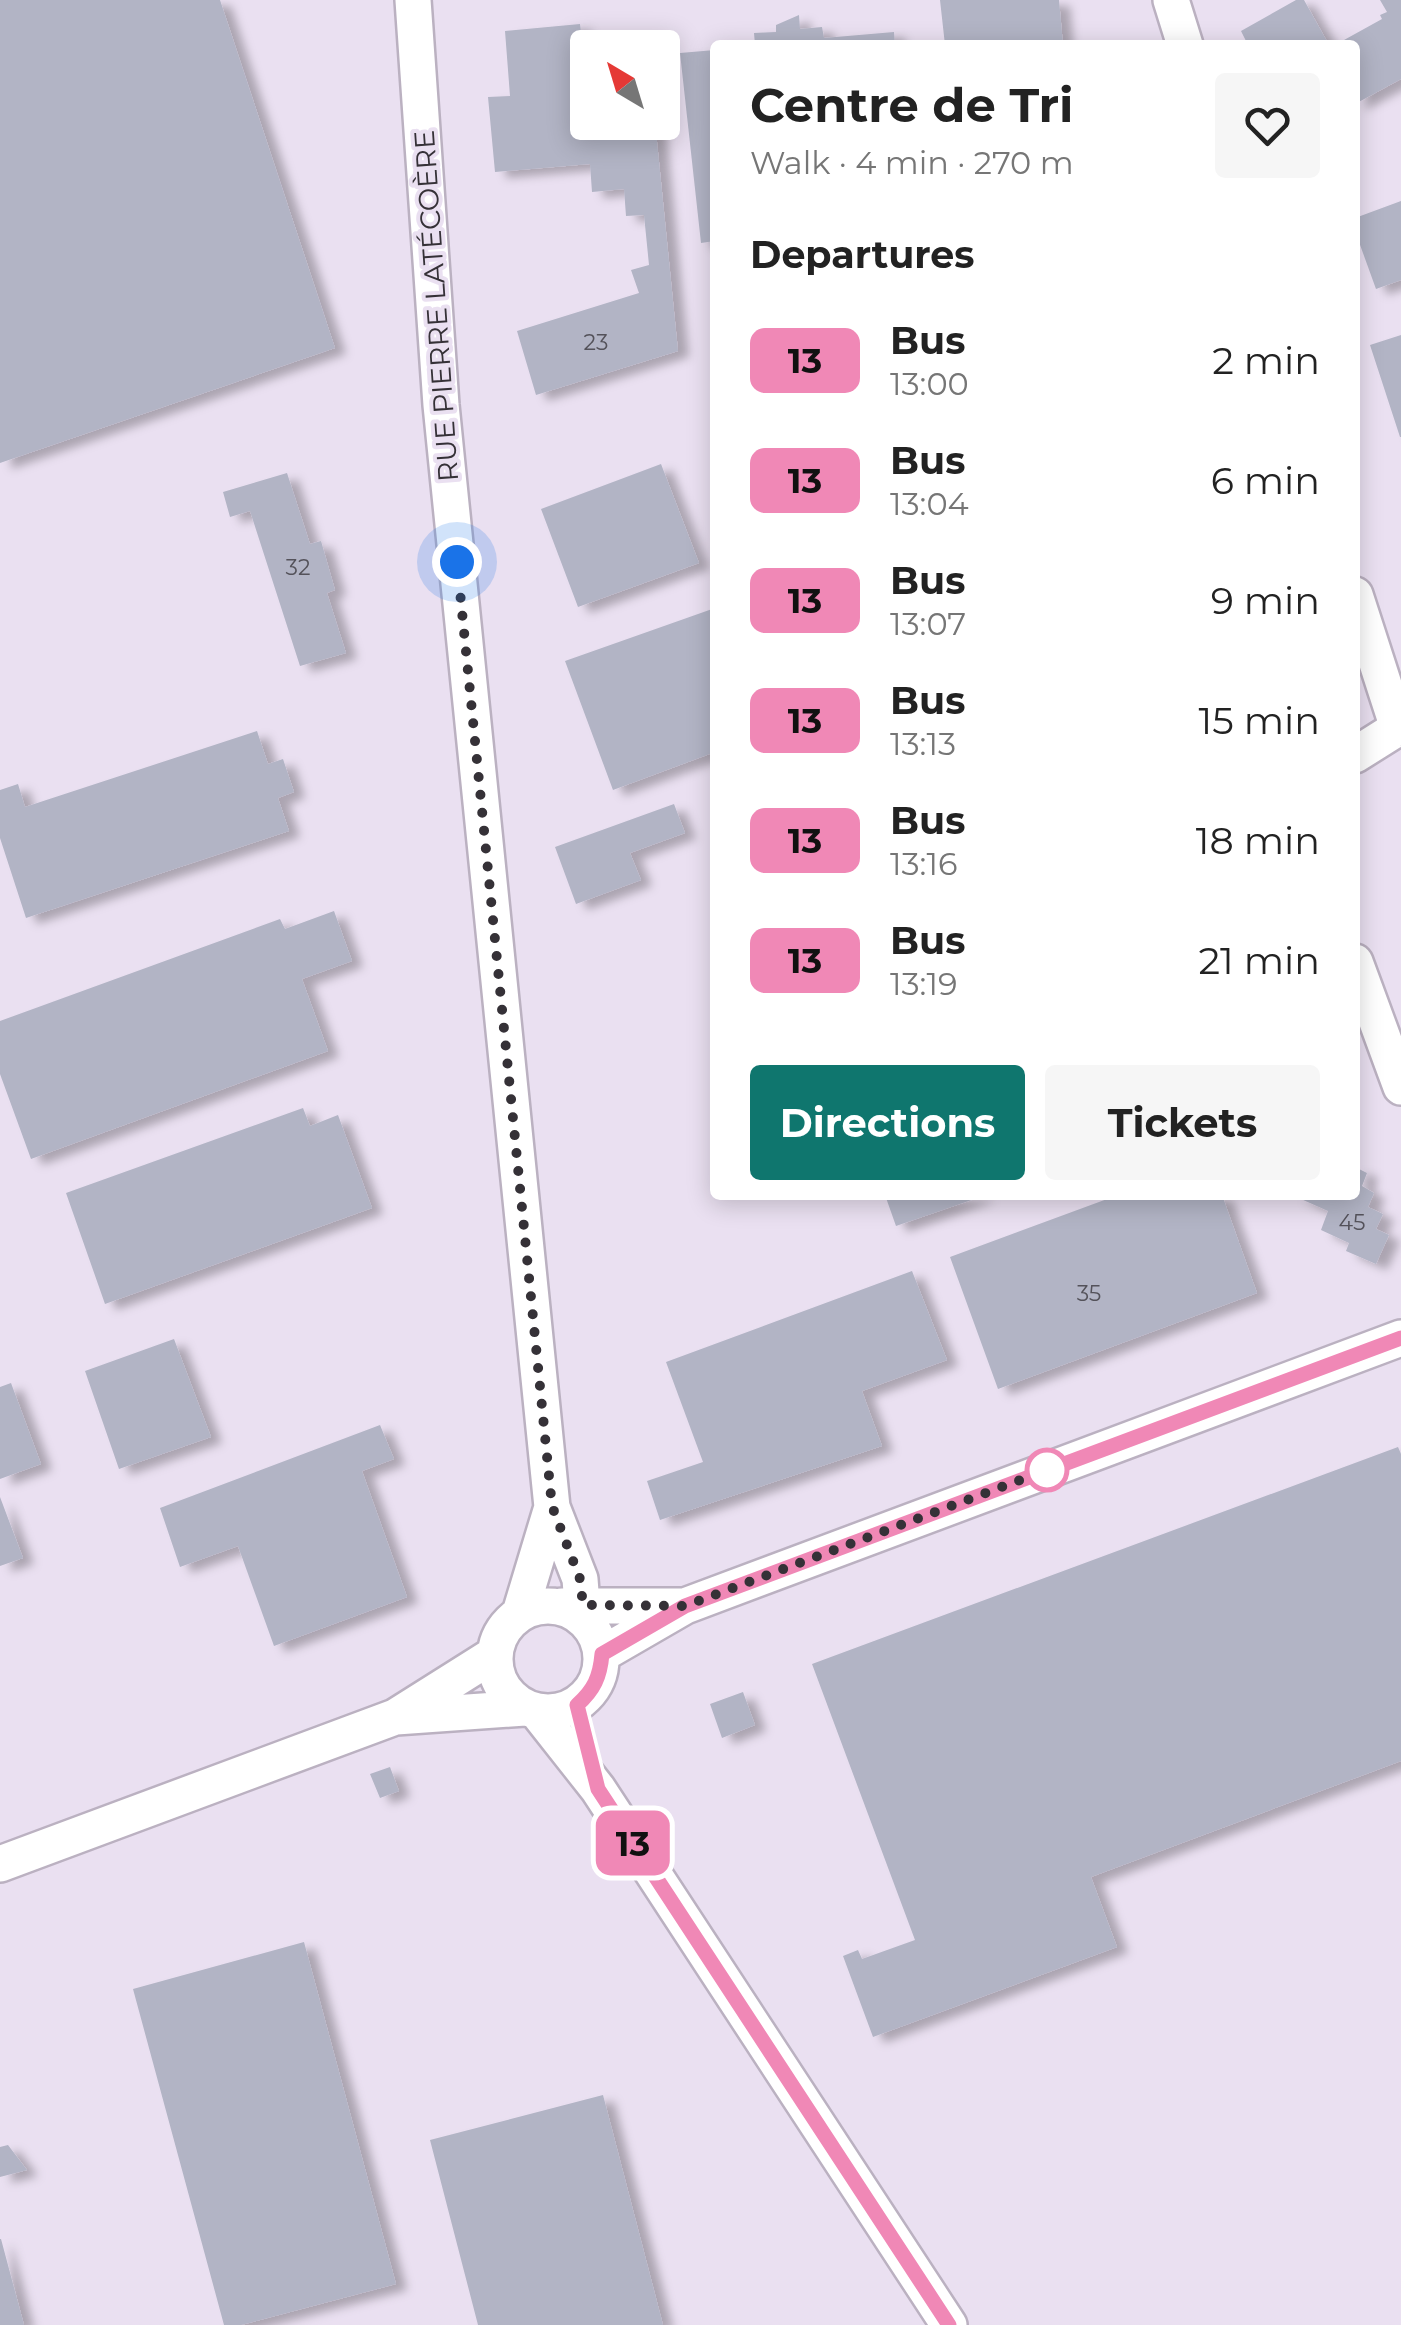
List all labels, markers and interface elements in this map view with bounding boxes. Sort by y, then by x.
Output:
north arrow [570,30,680,140]
map controls [570,30,680,140]
button: heart [1215,73,1320,178]
text: Centre de Tri [750,76,1074,134]
street label: RUE PIERRE LATÉCOÈRE [407,129,465,483]
text: Walk · 4 min · 270 m [750,143,1074,182]
text: Departures [750,231,974,278]
text: Bus [890,317,965,364]
house number: 23 [584,329,608,356]
text: 2 min [1212,337,1320,384]
text: 13 [788,339,822,382]
text: 13:00 [890,364,969,403]
text: Bus [890,437,965,484]
text: 6 min [1211,457,1320,504]
text: 13 [788,459,822,502]
text: 13:04 [890,484,969,523]
your location [432,537,482,587]
house number: 32 [286,554,310,581]
text: Bus [890,557,965,604]
text: 9 min [1211,577,1320,624]
text: 13 [788,579,822,622]
text: 13:07 [890,604,966,643]
text: Bus [890,677,965,724]
text: 15 min [1199,697,1320,744]
text: 13 [788,699,822,742]
text: 13:13 [890,724,956,763]
text: Bus [890,797,965,844]
text: 18 min [1196,817,1320,864]
text: 13 [788,819,822,862]
text: 13:16 [890,844,957,883]
text: Bus [890,917,965,964]
text: 21 min [1199,937,1320,984]
text: 13 [788,939,822,982]
text: 13:19 [890,964,957,1003]
button: Directions [750,1065,1025,1180]
button: Tickets [1045,1065,1320,1180]
house number: 45 [1339,1209,1365,1236]
house number: 35 [1077,1280,1101,1307]
unlabelled marker [1026,1449,1068,1491]
line badge: 13 [588,1810,678,1876]
text: 13 [616,1822,650,1865]

